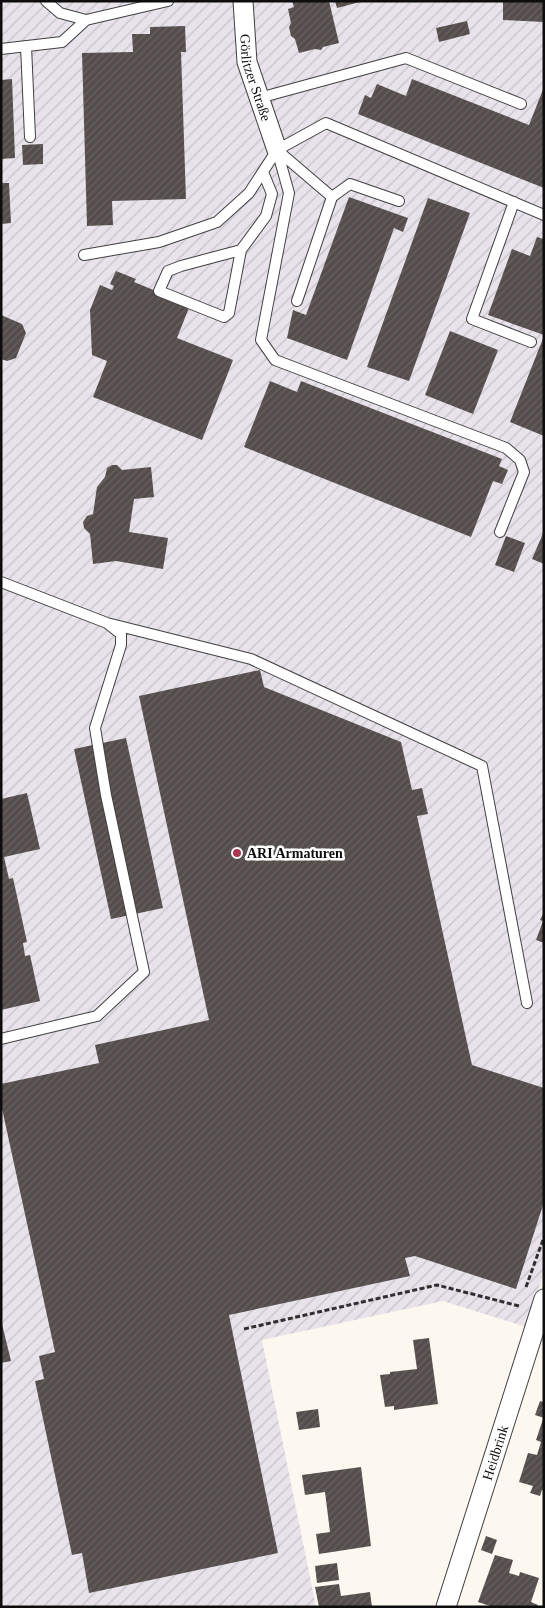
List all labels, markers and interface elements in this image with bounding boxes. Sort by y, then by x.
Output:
street label: Görlitzer Straße [237,34,274,123]
place label: ARI Armaturen [247,846,343,861]
marker: ARI Armaturen [231,847,243,859]
street label: Heidbrink [480,1423,511,1482]

